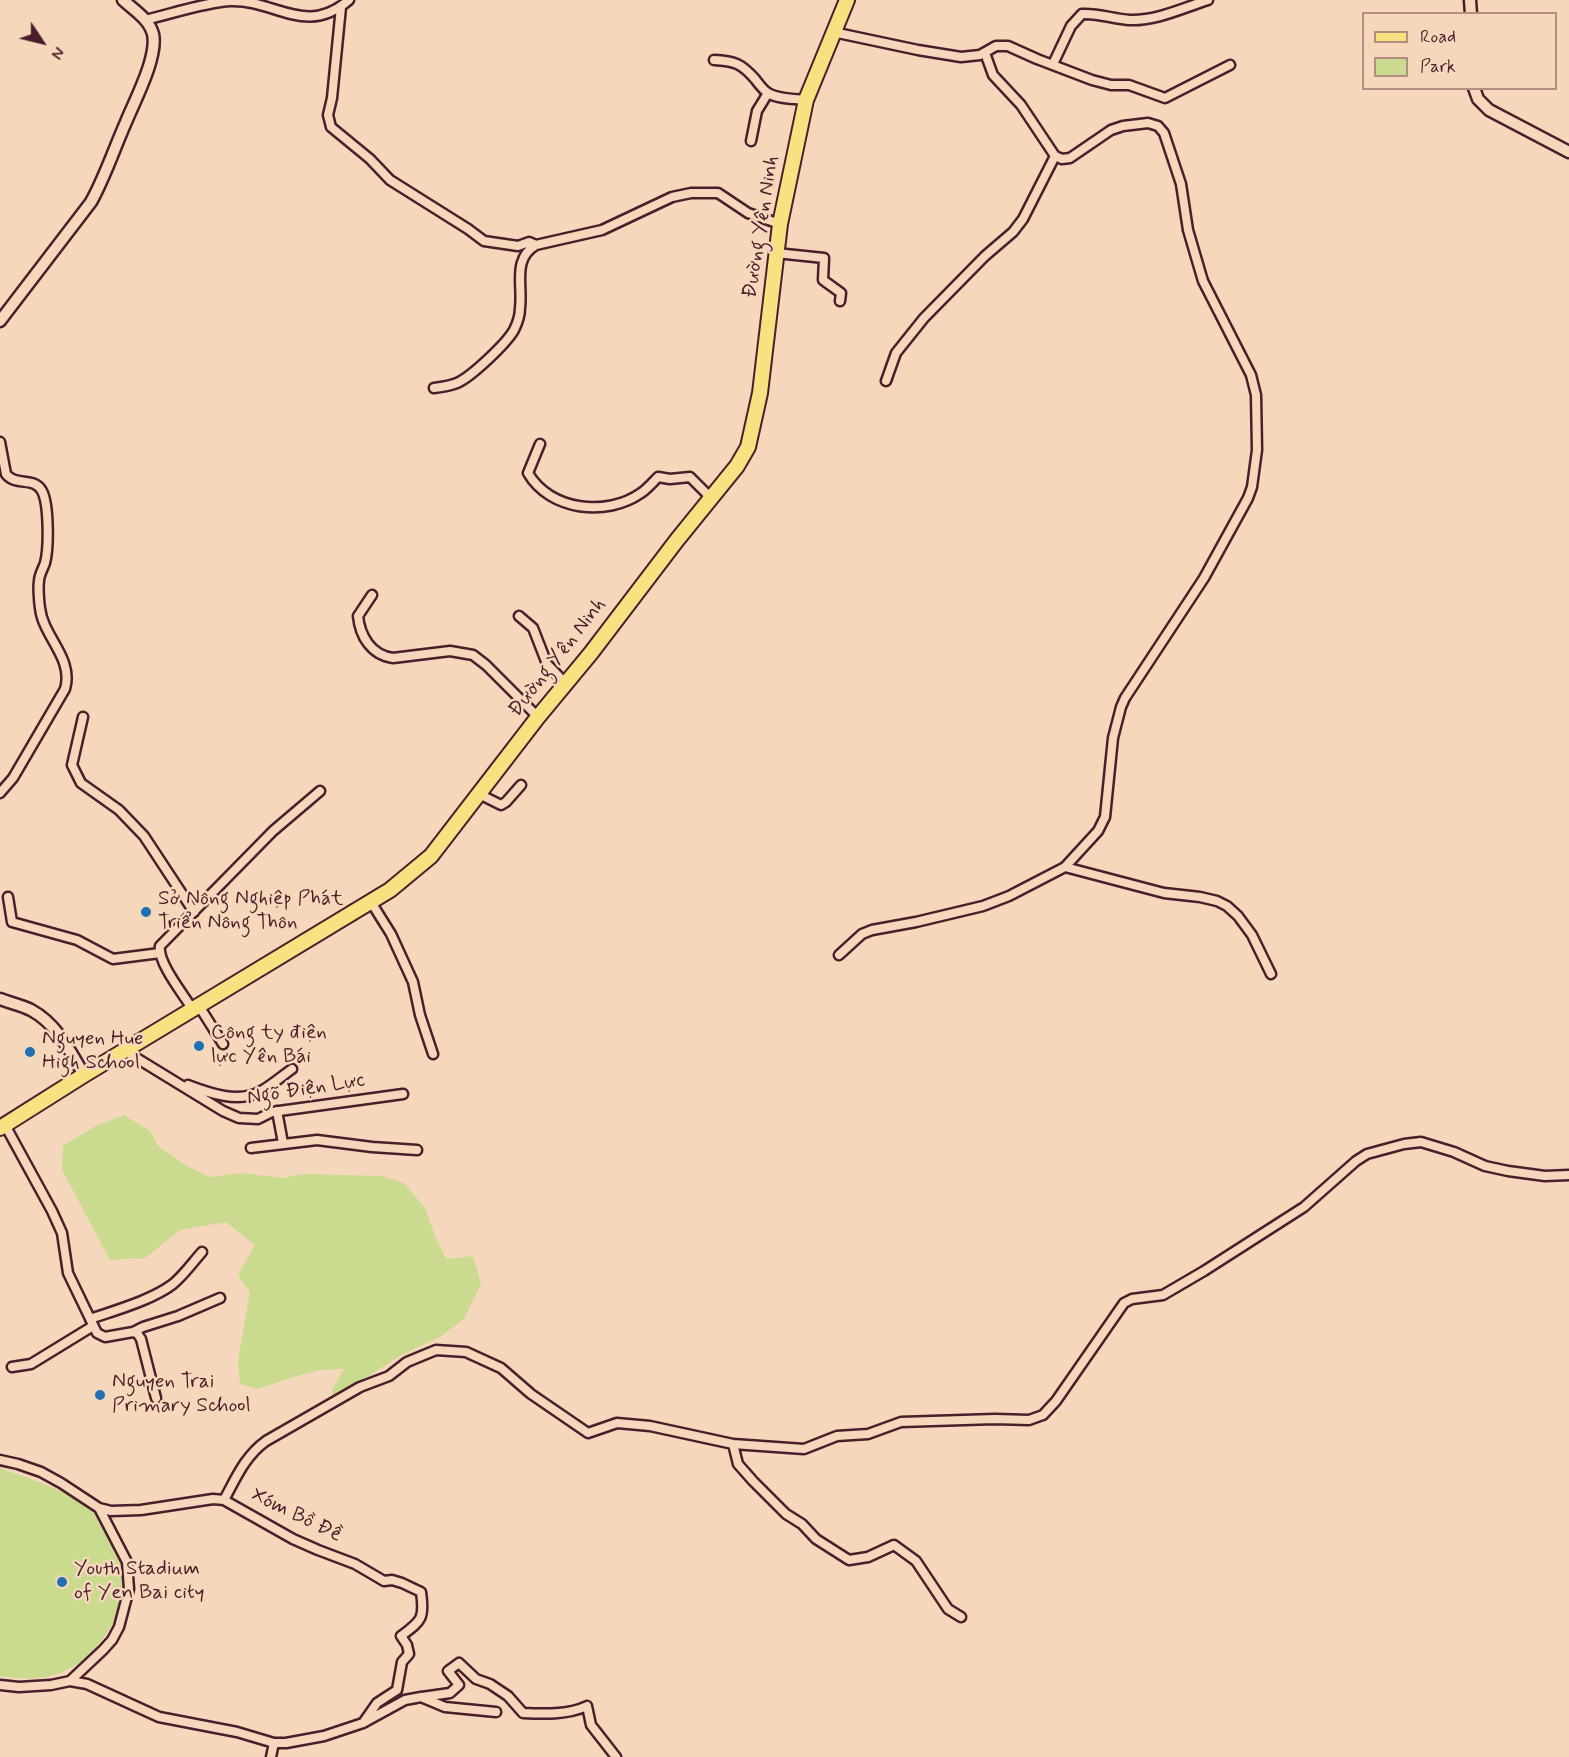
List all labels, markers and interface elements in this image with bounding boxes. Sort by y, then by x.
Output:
north arrow [12,12,72,72]
legend [1362,12,1557,90]
text: Road [1420,25,1456,49]
text: N [45,42,69,63]
text: Park [1420,55,1456,79]
street label: Đường Yên Ninh [738,154,786,300]
street label: Đường Yên Ninh [504,594,612,722]
place label: Sở Nông Nghiệp Phát Triển Nông Thôn [158,887,343,937]
marker: Sở Nông Nghiệp Phát Triển Nông Thôn [139,905,153,919]
place label: Công ty điện lực Yên Bái [211,1021,327,1071]
place label: Nguyen Hue High School [42,1027,143,1077]
marker: Công ty điện lực Yên Bái [192,1039,206,1053]
marker: Nguyen Hue High School [23,1045,37,1059]
street label: Ngõ Điện Lực [245,1068,367,1112]
place label: Nguyen Trai Primary School [112,1370,251,1420]
marker: Nguyen Trai Primary School [93,1388,107,1402]
street label: Xóm Bồ Đề [247,1483,345,1549]
place label: Youth Stadium of Yen Bai city [74,1557,205,1607]
marker: Youth Stadium of Yen Bai city [55,1575,69,1589]

